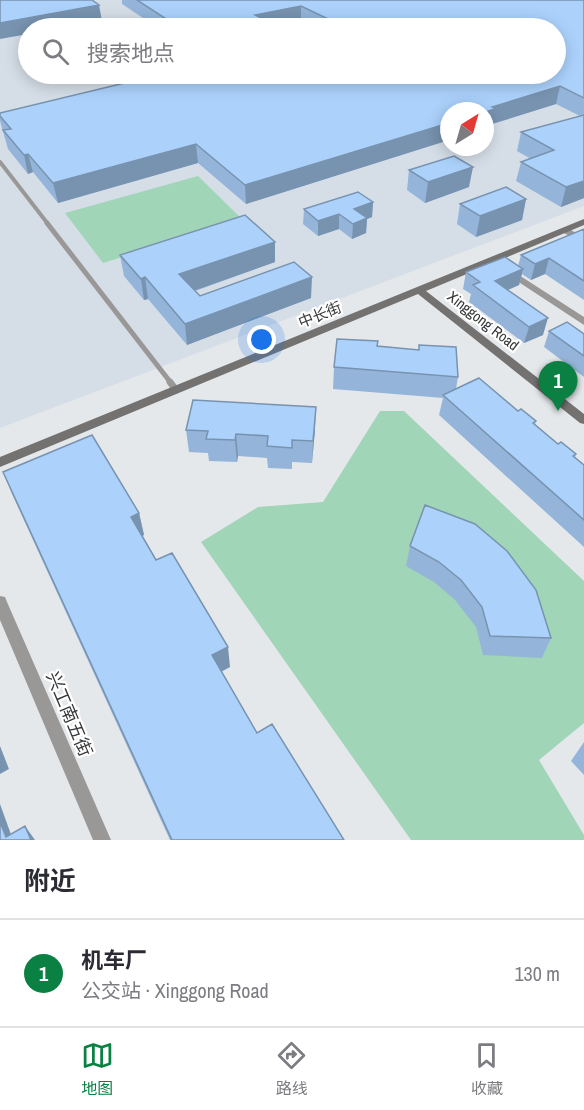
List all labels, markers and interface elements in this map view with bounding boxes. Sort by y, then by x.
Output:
search box [18,18,566,84]
icon: search [39,35,72,68]
text: 搜索地点 [87,38,175,68]
north arrow [440,102,494,156]
street label: Xinggong Road [443,286,523,355]
street label: 中长街 [295,296,345,333]
your location [247,325,276,354]
pin: 1 [538,362,578,411]
street label: 兴工南五街 [40,667,99,760]
text: 附近 [24,863,76,898]
text: 机车厂 [81,945,147,975]
text: 1 [39,960,48,987]
text: 130 m [514,960,560,987]
text: 公交站 · Xinggong Road [81,977,269,1004]
tab: 地图 [81,1039,114,1099]
tab: 路线 [275,1039,308,1099]
tab: 收藏 [470,1039,503,1099]

